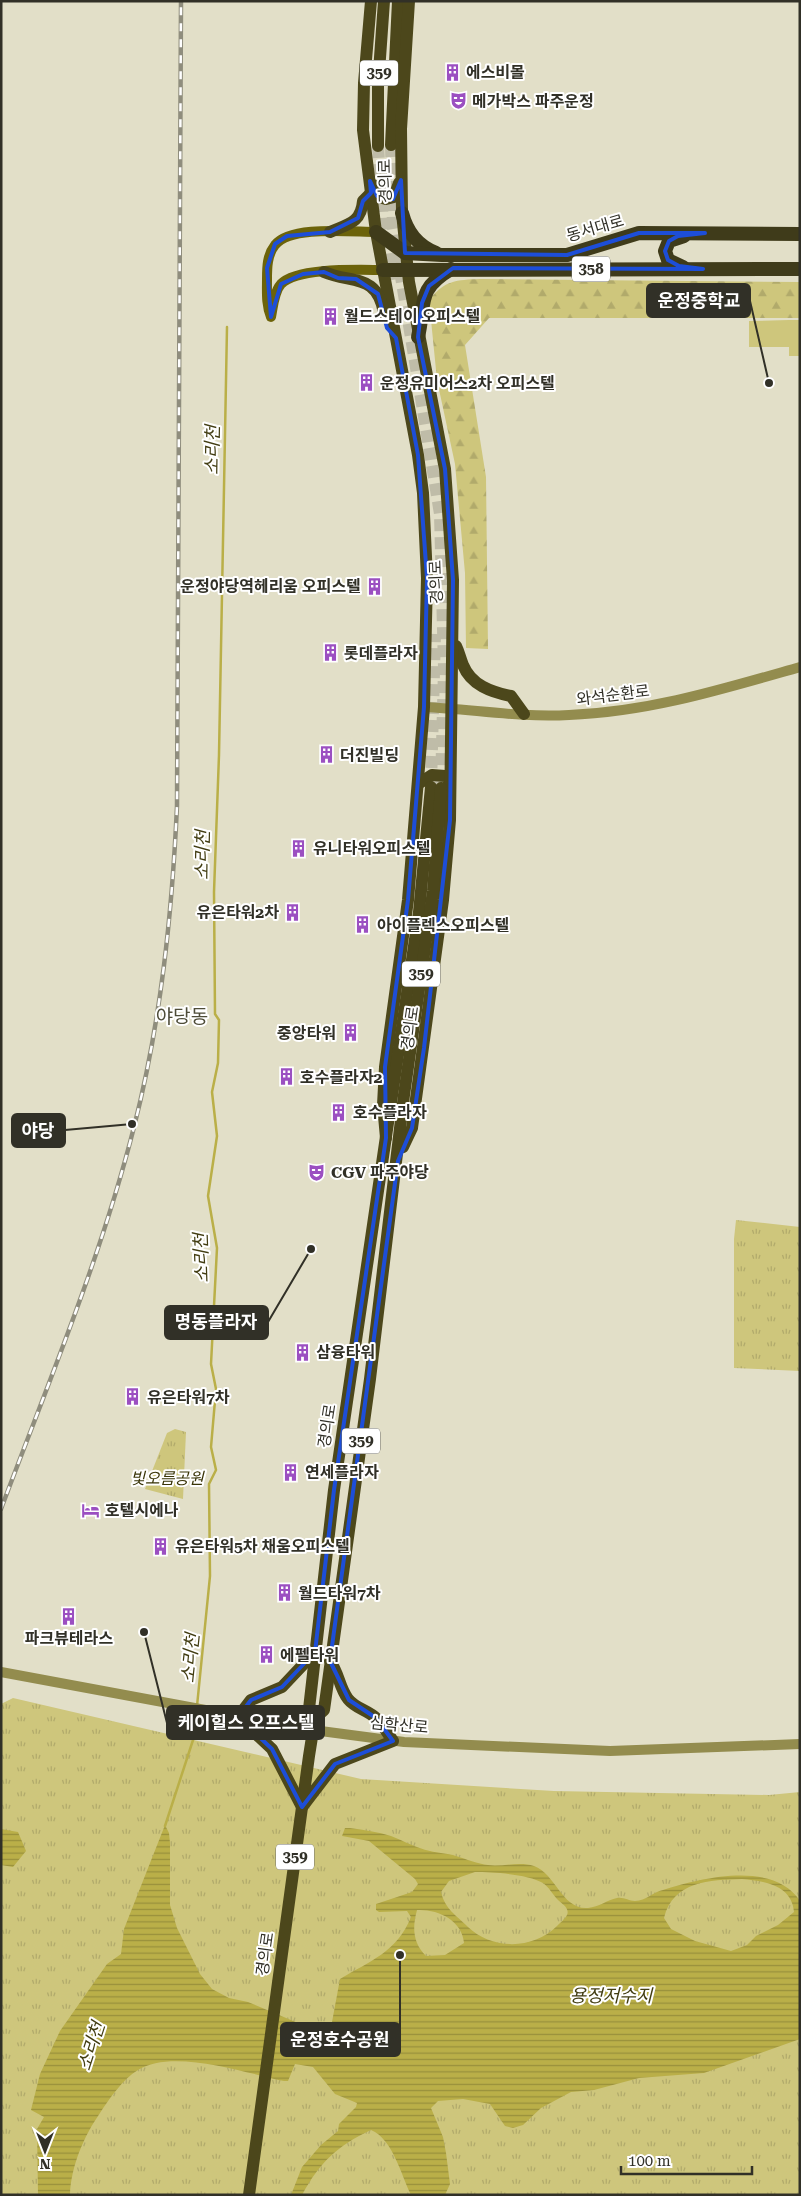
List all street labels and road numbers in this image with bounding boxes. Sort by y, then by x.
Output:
road number: 359 [360,60,398,86]
street label: 경의로 [375,158,395,203]
street label: 동서대로 [564,211,626,245]
road number: 358 [572,256,610,282]
street label: 경의로 [426,559,446,604]
street label: 와석순환로 [575,681,651,709]
road number: 359 [402,962,440,986]
street label: 경의로 [398,1005,423,1051]
street label: 경의로 [314,1402,340,1449]
road number: 359 [342,1428,380,1454]
street label: 심학산로 [369,1713,429,1737]
road number: 359 [276,1844,314,1870]
street label: 경의로 [253,1931,278,1977]

